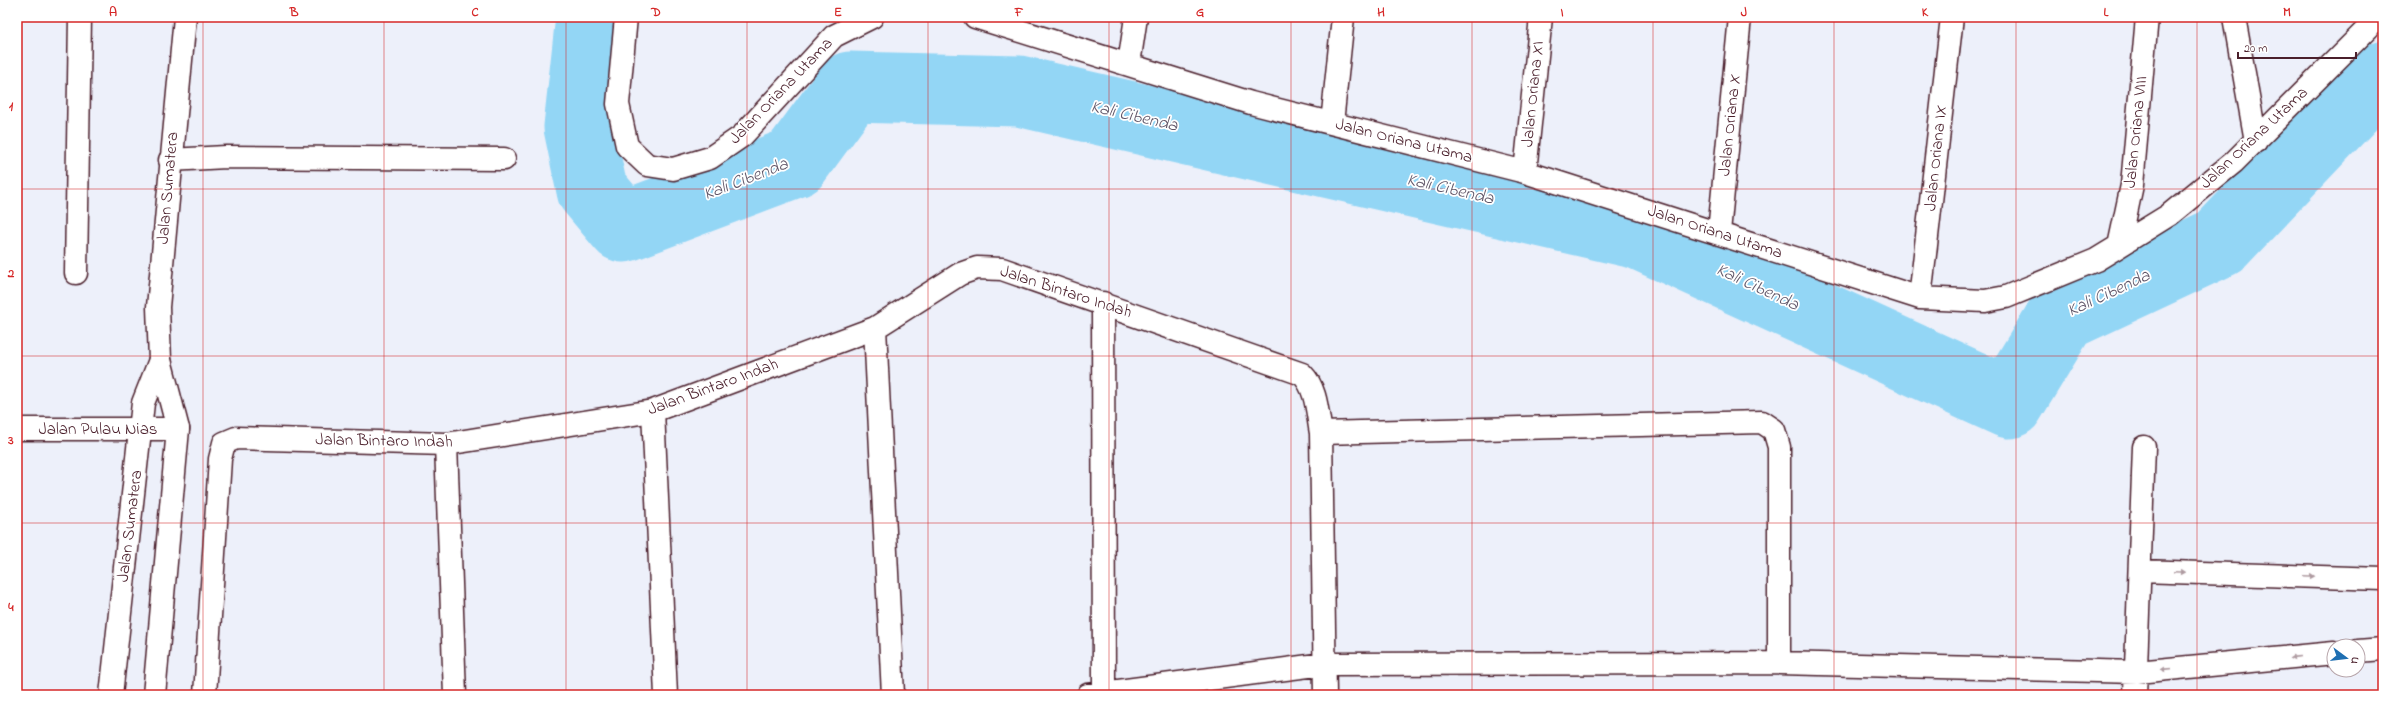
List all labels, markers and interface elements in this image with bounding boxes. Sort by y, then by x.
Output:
text: A [109,3,117,22]
text: B [289,3,299,22]
text: C [471,3,479,22]
text: D [650,3,661,22]
text: E [834,3,842,22]
text: F [1014,3,1024,22]
text: G [1196,3,1204,22]
text: H [1377,3,1385,22]
text: I [1560,3,1564,22]
text: J [1741,3,1747,22]
text: K [1922,3,1929,22]
text: L [2104,3,2110,22]
text: M [2283,3,2291,22]
street label: Jalan Oriana Utama [723,32,839,150]
scale bar [2238,34,2356,60]
street label: Jalan Oriana XI [1515,40,1551,148]
text: 20 m [2244,40,2267,58]
street label: Jalan Oriana X [1712,73,1748,177]
street label: Jalan Oriana VIII [2118,75,2154,189]
street label: Jalan Oriana Utama [2194,81,2314,195]
water label: Kali Cibenda [1088,94,1180,140]
text: 1 [9,97,14,116]
street label: Jalan Oriana IX [1918,104,1954,212]
street label: Jalan Oriana Utama [1333,112,1475,170]
street label: Jalan Sumatera [151,131,185,245]
water label: Kali Cibenda [700,152,792,208]
water label: Kali Cibenda [1404,167,1496,213]
street label: Jalan Oriana Utama [1644,198,1786,266]
water label: Kali Cibenda [1711,257,1803,319]
street label: Jalan Bintaro Indah [997,259,1135,325]
water label: Kali Cibenda [2063,263,2155,325]
text: 2 [7,264,15,283]
street label: Jalan Bintaro Indah [644,352,782,422]
street label: Jalan Pulau Nias [39,417,157,442]
street label: Jalan Bintaro Indah [315,427,453,455]
text: 3 [7,431,14,450]
street label: Jalan Sumatera [111,468,149,584]
one-way arrow [2173,569,2186,575]
one-way arrow [2303,573,2315,580]
text: 4 [7,598,14,617]
north arrow [2326,638,2366,678]
one-way arrow [2289,654,2301,660]
text: U [2346,655,2363,666]
one-way arrow [2160,666,2172,673]

